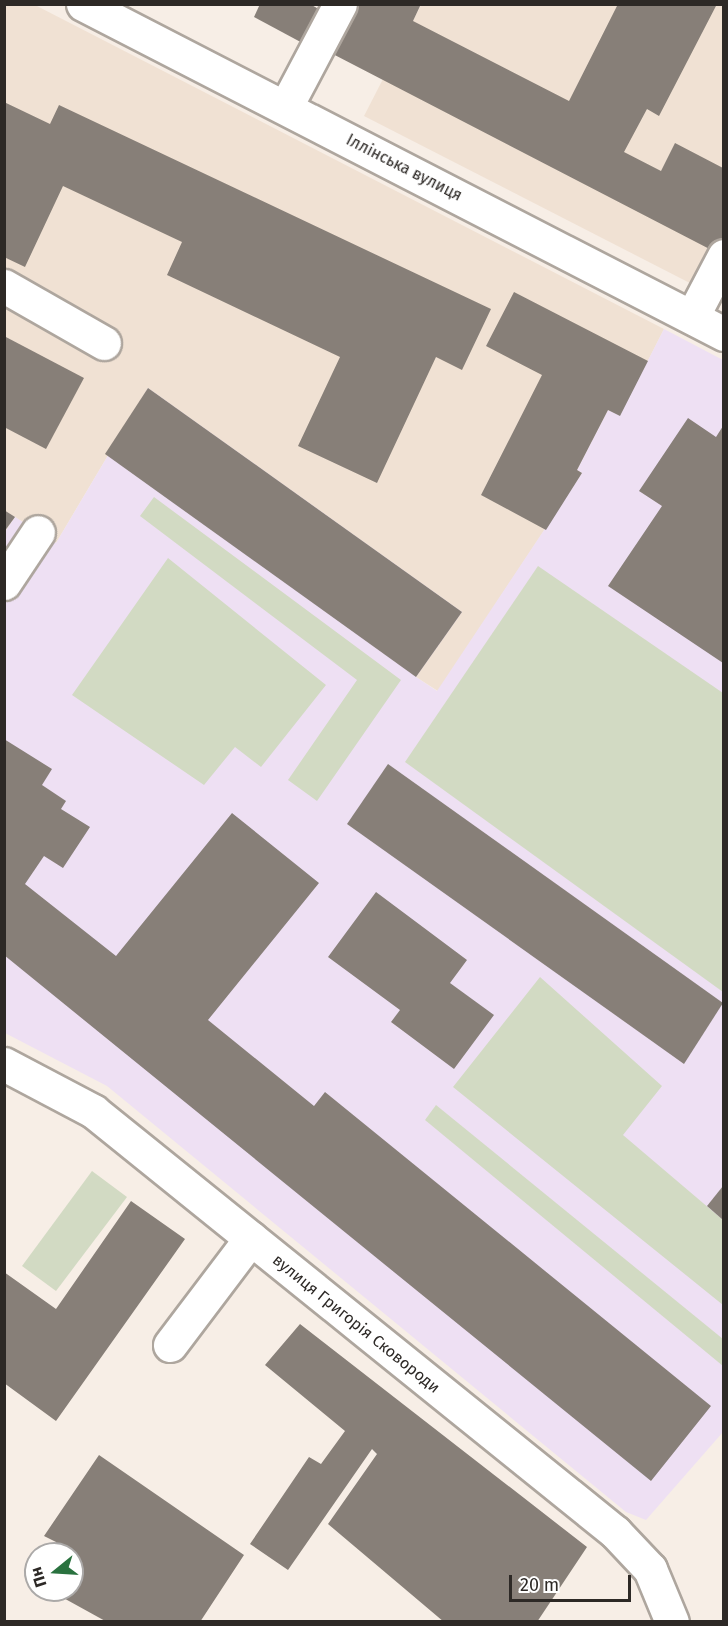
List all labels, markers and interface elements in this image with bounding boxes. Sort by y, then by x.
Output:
street label: Іллінська вулиця [343,130,465,206]
street label: вулиця Григорія Сковороди [269,1251,443,1397]
north arrow [24,1542,84,1602]
scale bar [512,1563,634,1601]
text: Пн [26,1565,50,1590]
text: 20 m [520,1574,559,1596]

